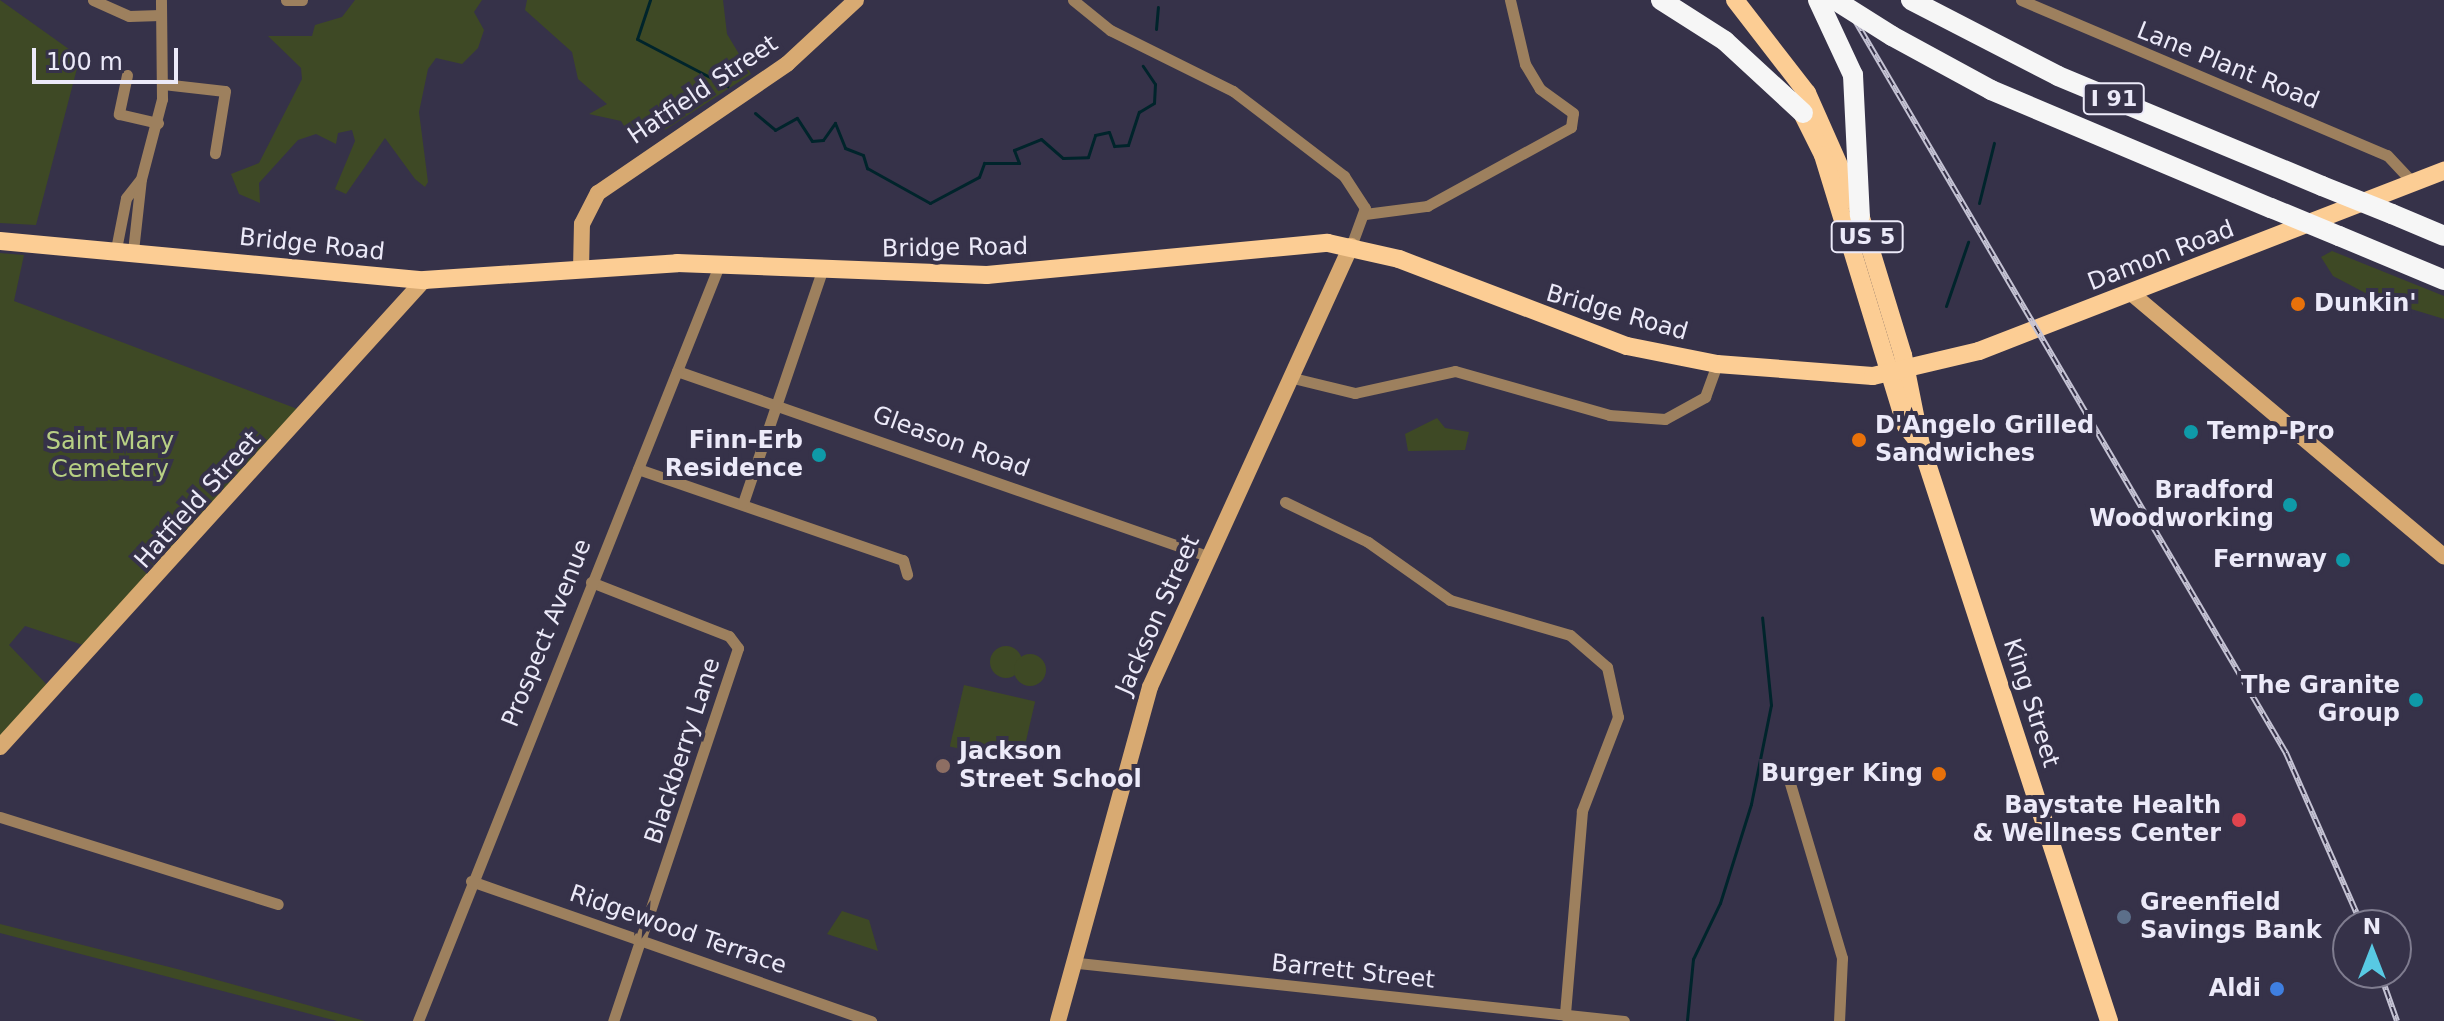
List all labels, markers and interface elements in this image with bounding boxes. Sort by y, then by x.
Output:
street label: Lane Plant Road [2133,16,2323,116]
street label: Hatfield Street [623,29,783,151]
scale bar [36,32,182,82]
text: 100 m [46,48,123,76]
road number: I 91 [2082,81,2146,117]
street label: Damon Road [2084,215,2238,297]
road number: US 5 [1829,219,1905,255]
street label: Bridge Road [238,223,386,267]
street label: Bridge Road [882,232,1028,264]
street label: Bridge Road [1543,279,1691,347]
place label: Dunkin' [2314,290,2417,318]
marker: Dunkin' [2289,295,2307,313]
street label: Gleason Road [869,400,1033,484]
place label: D'Angelo Grilled Sandwiches [1875,412,2094,468]
place label: Temp-Pro [2207,418,2335,446]
marker: Temp-Pro [2182,423,2200,441]
street label: Hatfield Street [129,426,267,574]
place label: Finn-Erb Residence [665,427,803,483]
park label: Saint Mary Cemetery [46,428,174,484]
marker: D'Angelo Grilled Sandwiches [1850,431,1868,449]
marker: Finn-Erb Residence [810,446,828,464]
place label: Bradford Woodworking [2089,477,2274,533]
marker: Bradford Woodworking [2281,496,2299,514]
street label: Jackson Street [1110,531,1206,699]
street label: Prospect Avenue [496,535,598,731]
place label: Fernway [2213,546,2327,574]
marker: Fernway [2334,551,2352,569]
street label: King Street [1997,635,2065,771]
street label: Blackberry Lane [639,654,727,848]
place label: The Granite Group [2241,672,2400,728]
marker: The Granite Group [2407,691,2425,709]
place label: Jackson Street School [959,738,1142,794]
marker: Jackson Street School [934,757,952,775]
place label: Burger King [1761,760,1923,788]
marker: Burger King [1930,765,1948,783]
place label: Baystate Health & Wellness Center [1973,792,2221,848]
marker: Baystate Health & Wellness Center [2228,809,2250,831]
street label: Ridgewood Terrace [566,879,790,981]
place label: Greenfield Savings Bank [2140,889,2322,945]
marker: Greenfield Savings Bank [2115,908,2133,926]
north arrow [2332,909,2412,989]
text: N [2363,914,2381,939]
street label: Barrett Street [1270,949,1436,995]
place label: Aldi [2209,975,2261,1003]
marker: Aldi [2268,980,2286,998]

